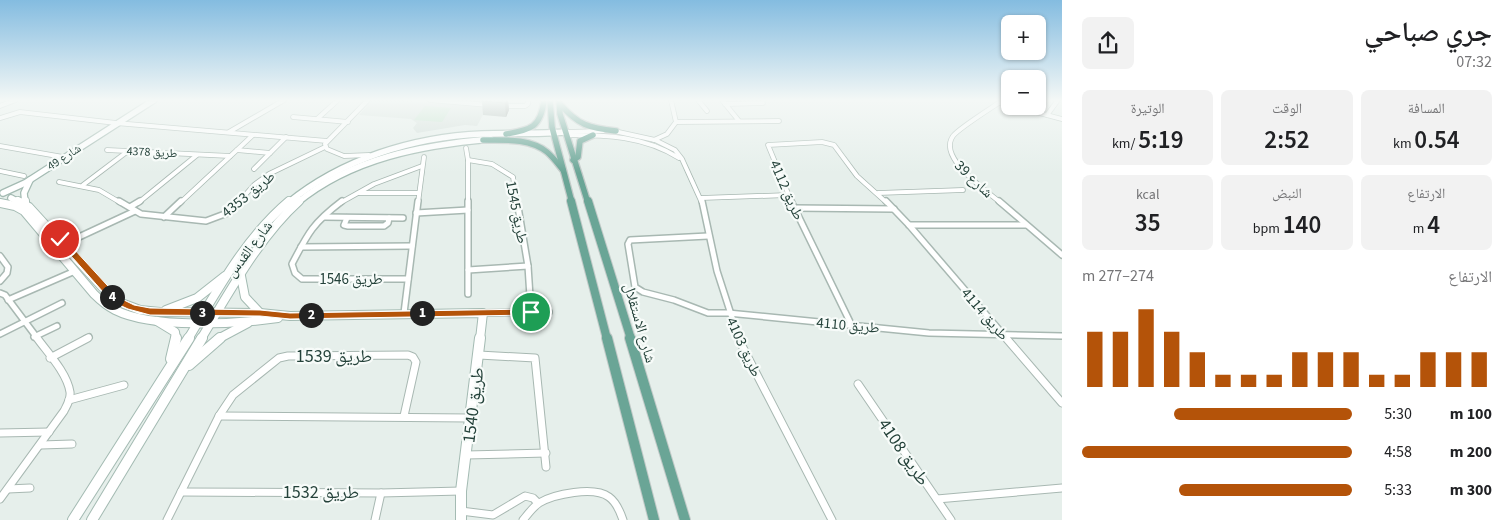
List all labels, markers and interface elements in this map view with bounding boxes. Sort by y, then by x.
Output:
text: جري صباحي [1364,12,1492,52]
map controls [1001,15,1046,115]
button: + [1001,15,1046,60]
button: share [1082,17,1134,69]
text: 07:32 [1456,51,1492,73]
button: − [1001,70,1046,115]
text: الوتيرة [1131,99,1165,119]
text: الوقت [1272,99,1302,119]
text: المسافة [1408,99,1445,119]
text: 5:19 [1138,122,1183,158]
text: 2:52 [1264,122,1310,158]
text: 0.54 [1414,122,1460,158]
text: /km [1112,134,1138,154]
text: km [1393,134,1414,154]
street label: شارع 49 [44,140,85,175]
street label: طريق 4378 [126,143,178,162]
street label: شارع 39 [950,156,998,203]
street label: طريق 4112 [764,157,809,224]
street label: طريق 4353 [217,166,280,223]
street label: طريق 1545 [500,179,533,245]
text: النبض [1272,184,1302,204]
text: الارتفاع [1407,184,1445,204]
text: kcal [1136,185,1159,205]
text: 35 [1135,205,1161,241]
text: 140 [1283,207,1321,243]
text: 4 [1427,207,1440,243]
street label: شارع القدس [221,216,278,282]
pin [39,218,81,260]
text: bpm [1253,219,1283,239]
text: m [1413,219,1427,239]
icon: check [46,225,74,253]
text: 274–277 m [1082,265,1154,287]
text: الارتفاع [1448,266,1492,288]
street label: طريق 1546 [319,269,383,290]
street label: شارع الاستقلال [618,281,661,366]
street label: طريق 4114 [956,283,1013,345]
pin: 4 [100,284,124,310]
text: 4 [109,287,116,307]
pin [510,291,552,333]
icon: arrive [517,298,545,326]
pin: 3 [190,300,214,326]
pin: 1 [410,300,434,326]
pin: 2 [298,302,324,328]
text: 3 [199,303,206,323]
text: 1 [419,303,426,323]
text: 2 [308,305,315,325]
street label: طريق 4110 [815,312,881,339]
street label: طريق 4103 [721,314,767,381]
street label: طريق 1539 [296,344,372,369]
street label: طريق 1540 [456,366,491,444]
text: 5:30 [1384,403,1412,425]
text: 100 m [1450,403,1492,425]
street label: طريق 4108 [872,414,935,491]
text: 4:58 [1384,441,1412,463]
text: 200 m [1450,441,1492,463]
text: 5:33 [1384,479,1412,501]
text: 300 m [1450,479,1492,501]
street label: طريق 1532 [283,480,359,505]

